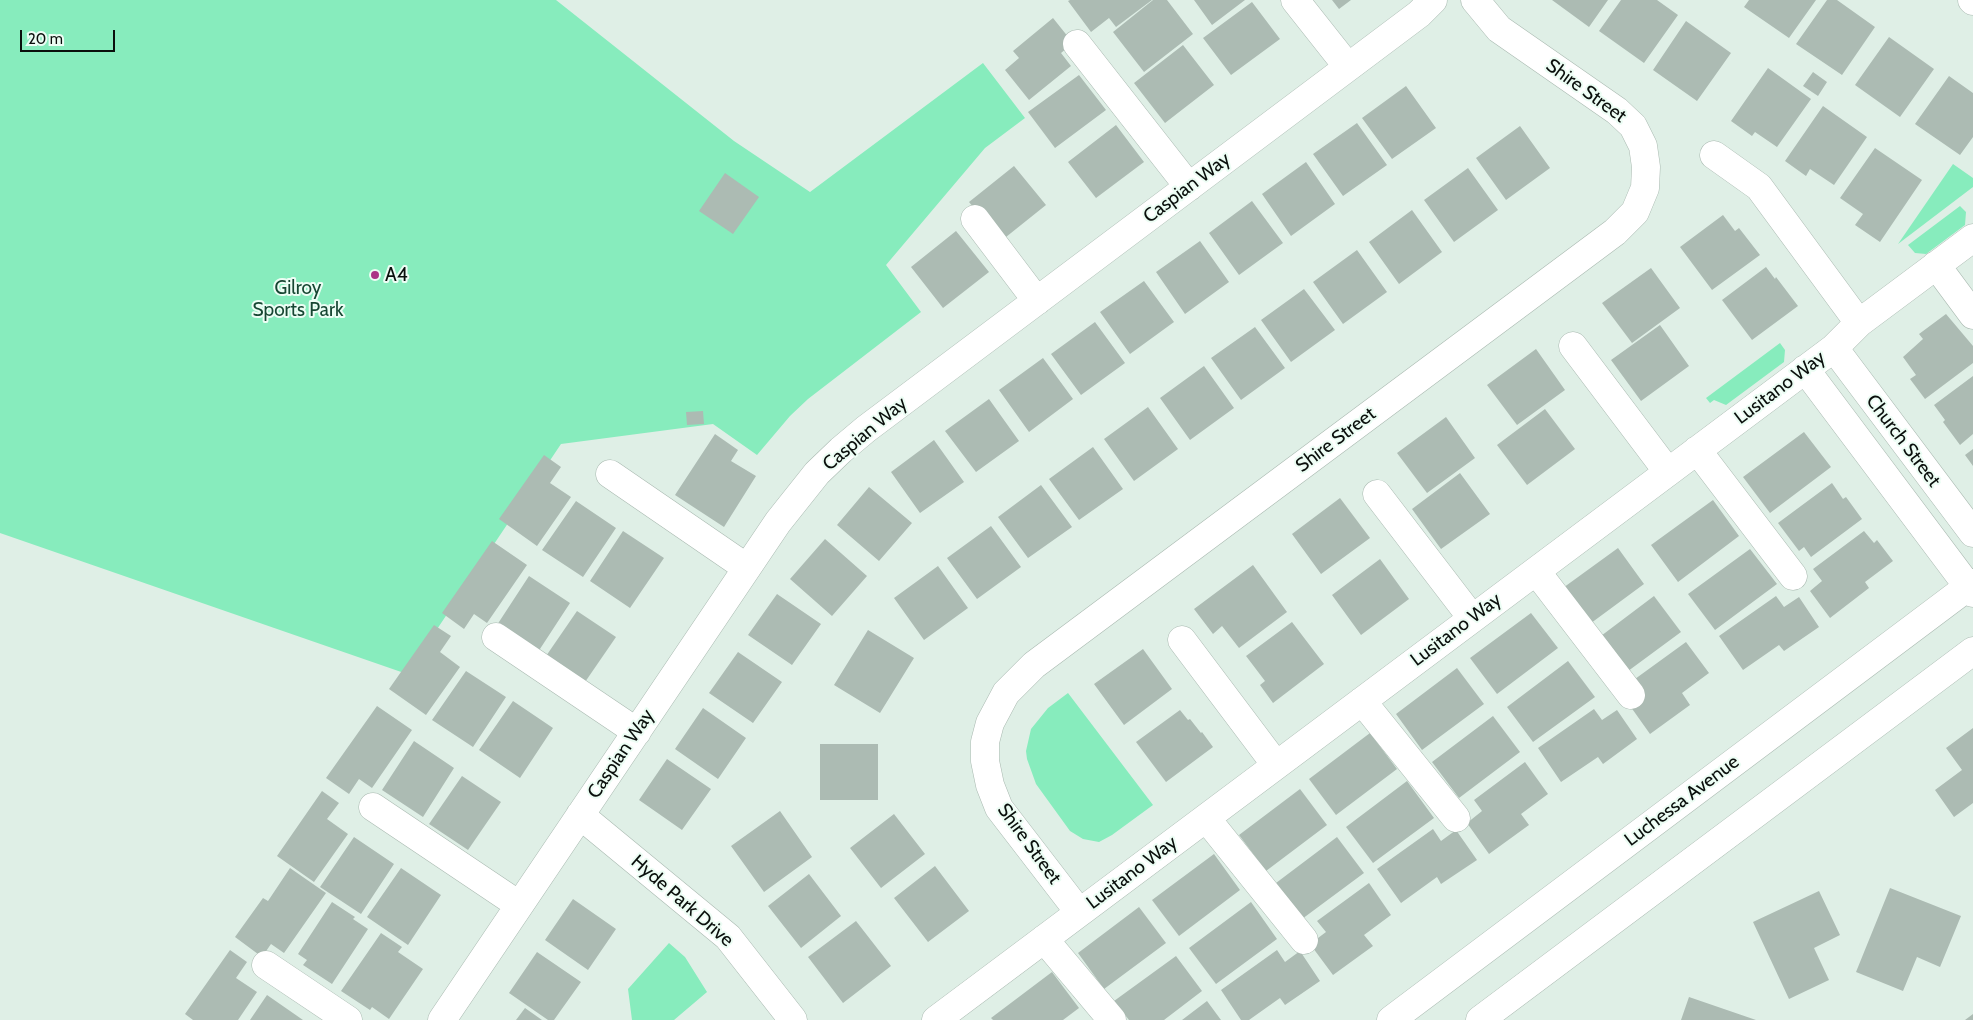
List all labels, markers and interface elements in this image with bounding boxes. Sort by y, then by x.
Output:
scale bar [22,20,118,52]
text: 20 m [28,30,63,48]
street label: Shire Street [1541,54,1631,128]
street label: Caspian Way [1139,148,1235,228]
place label: A4 [385,264,408,286]
marker: A4 [369,269,381,281]
park label: Gilroy Sports Park [253,277,343,321]
street label: Lusitano Way [1730,347,1830,429]
street label: Church Street [1861,390,1945,492]
street label: Caspian Way [818,392,912,476]
street label: Shire Street [1292,403,1380,477]
street label: Lusitano Way [1406,589,1506,671]
street label: Caspian Way [583,705,659,803]
street label: Luchessa Avenue [1620,751,1744,851]
street label: Shire Street [992,799,1066,889]
street label: Lusitano Way [1082,832,1182,914]
street label: Hyde Park Drive [626,850,738,952]

